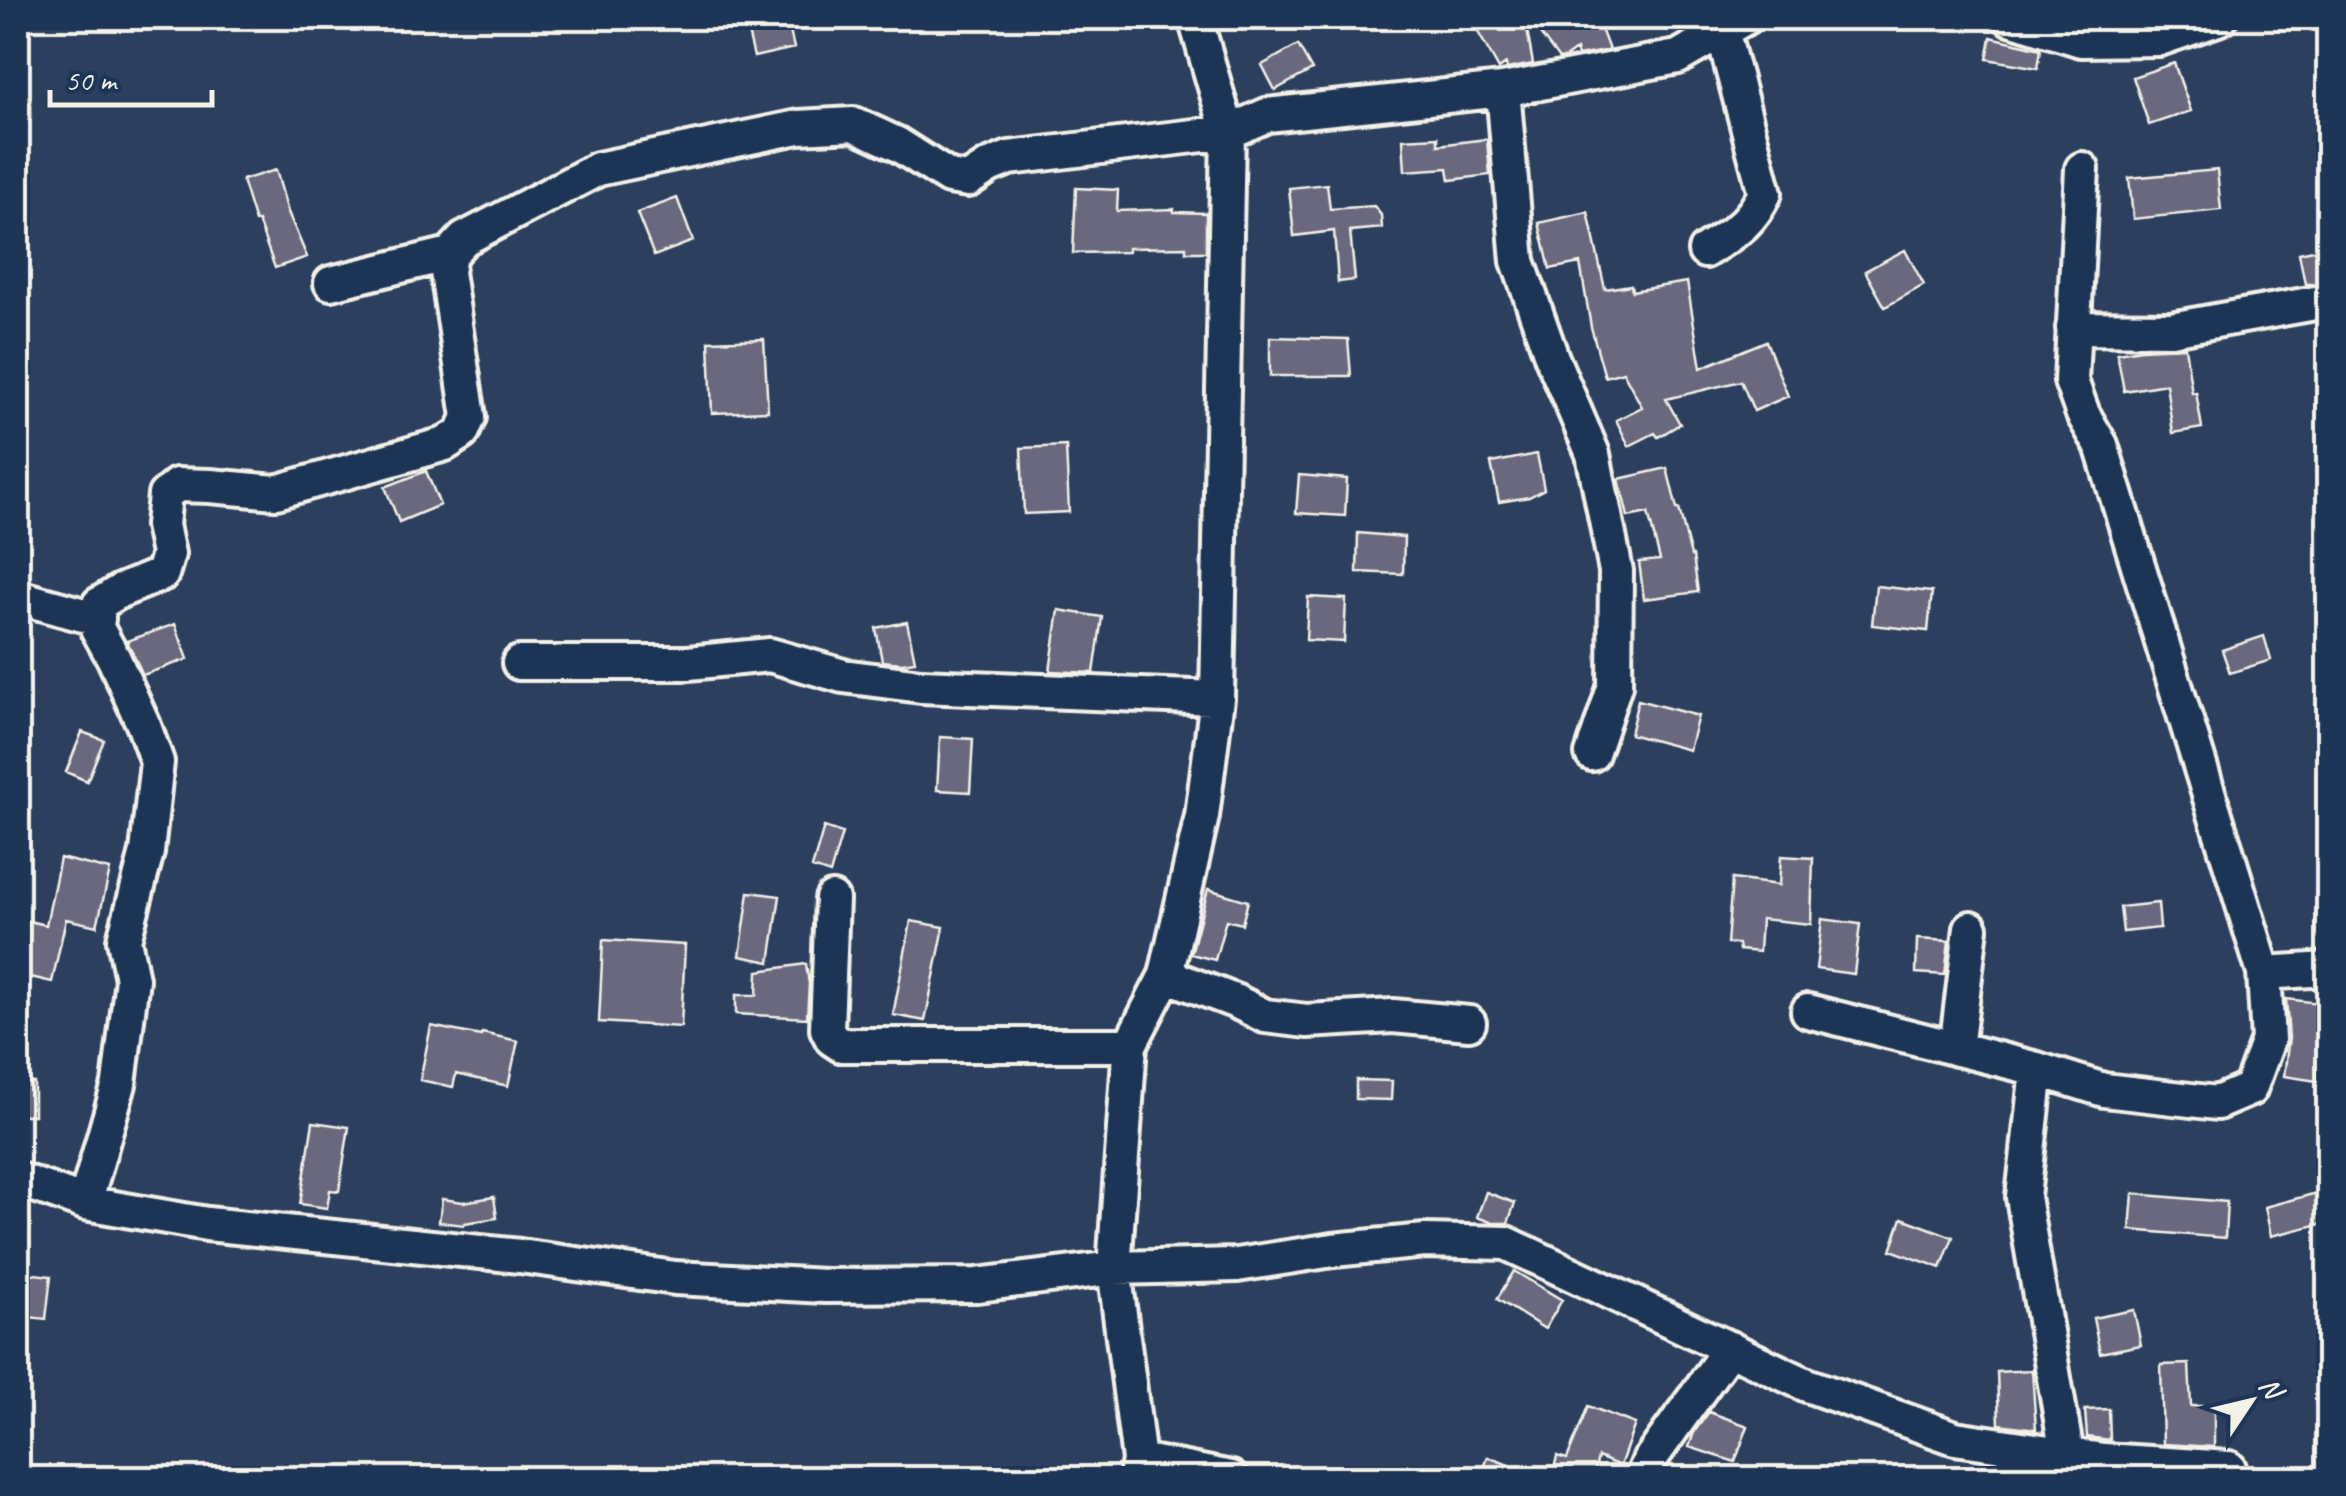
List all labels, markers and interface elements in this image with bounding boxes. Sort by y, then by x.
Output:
scale bar [50,45,212,107]
text: 50 m [65,61,118,99]
north arrow [2201,1351,2301,1451]
text: N [2252,1370,2293,1408]

